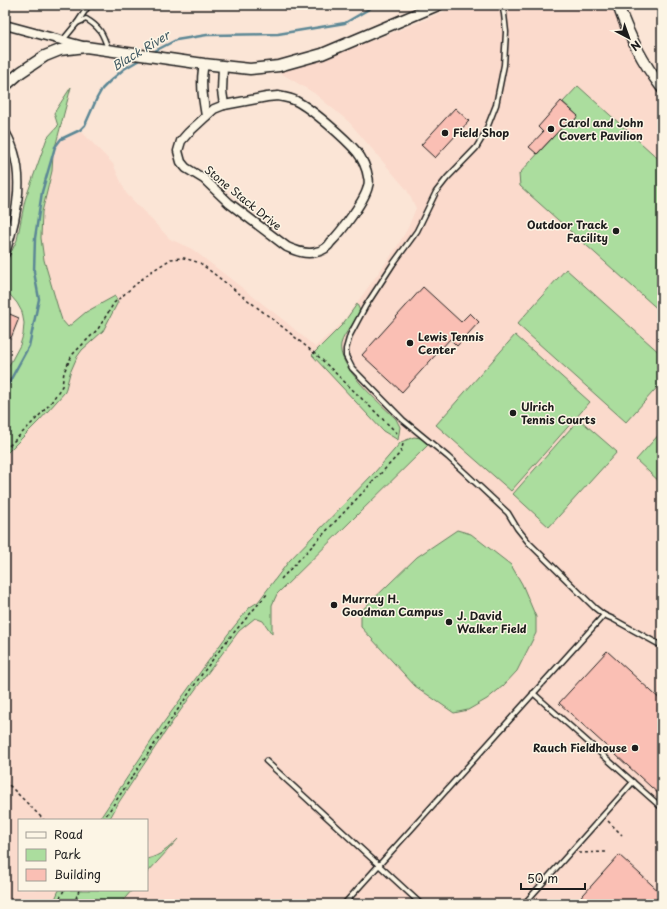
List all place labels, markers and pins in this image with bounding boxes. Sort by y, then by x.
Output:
place label: Carol and John Covert Pavilion [559,114,643,144]
place label: Field Shop [453,124,509,141]
marker: Carol and John Covert Pavilion [546,124,556,134]
marker: Field Shop [440,128,450,138]
place label: Outdoor Track Facility [527,216,609,246]
marker: Outdoor Track Facility [611,226,621,236]
place label: Lewis Tennis Center [418,328,484,358]
marker: Lewis Tennis Center [405,338,415,348]
place label: Ulrich Tennis Courts [521,398,596,428]
marker: Ulrich Tennis Courts [508,408,518,418]
place label: Murray H. Goodman Campus [342,590,443,620]
marker: Murray H. Goodman Campus [329,600,339,610]
place label: J. David Walker Field [457,607,527,637]
marker: J. David Walker Field [444,617,454,627]
place label: Rauch Fieldhouse [533,739,627,756]
marker: Rauch Fieldhouse [630,743,640,753]

